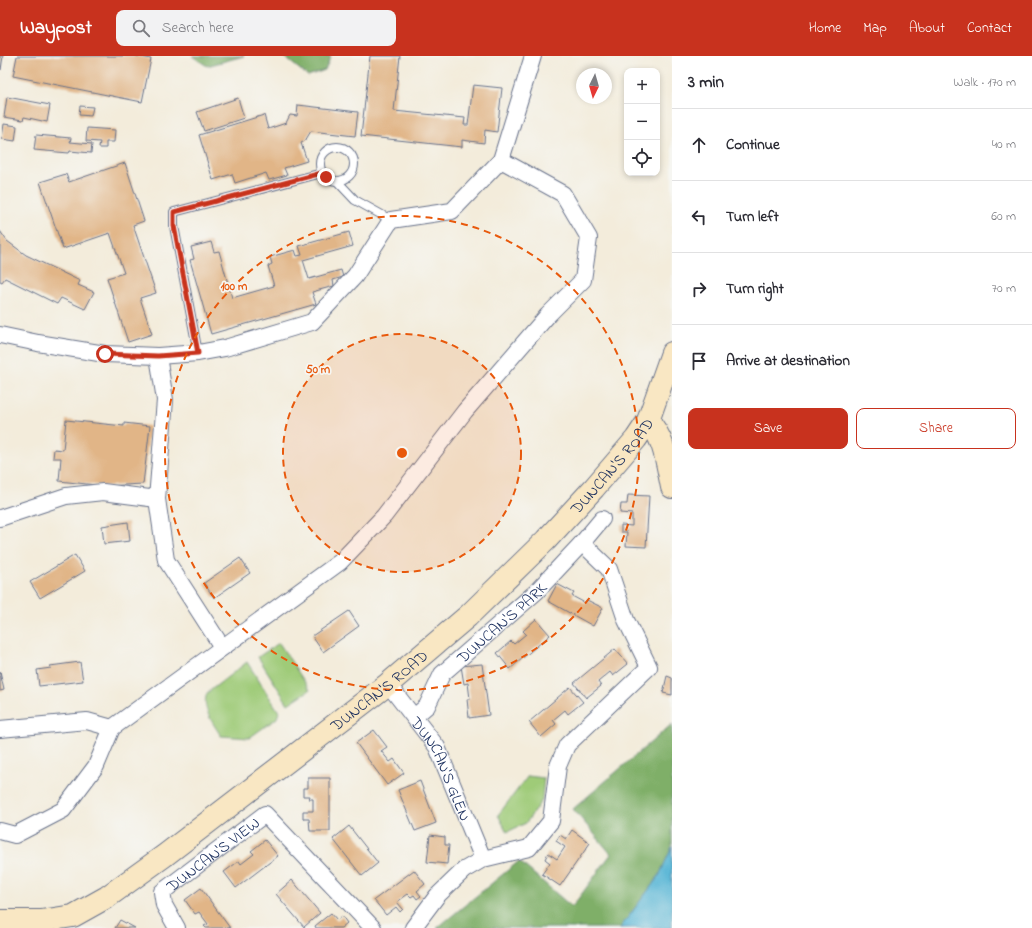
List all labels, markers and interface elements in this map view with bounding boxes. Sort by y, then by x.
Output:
search box [116,10,396,46]
text: Waypost [20,15,92,42]
icon: search [130,17,152,39]
text: Search here [162,17,234,39]
text: Home [809,18,841,39]
text: Map [863,18,887,39]
text: About [909,18,945,39]
text: Contact [967,18,1012,39]
north arrow [576,68,612,104]
map controls [624,68,660,176]
button: + [624,68,660,104]
text: 3 min [688,70,724,95]
text: Walk · 170 m [953,73,1016,92]
button: − [624,104,660,140]
icon: ahead [688,134,710,156]
text: Continue [726,134,780,156]
text: 40 m [992,135,1016,154]
button: locate [624,140,660,176]
route end [317,168,335,186]
icon: left [688,206,710,228]
text: Turn left [726,206,779,228]
text: 60 m [991,207,1016,226]
text: 100 m [221,278,248,296]
icon: right [688,278,710,300]
text: Turn right [726,278,784,300]
text: 70 m [992,279,1016,298]
route start [96,345,114,363]
icon: arrive [688,350,710,372]
text: Arrive at destination [726,350,850,372]
text: 50 m [306,361,331,379]
button: Save [688,408,848,449]
button: Share [856,408,1016,449]
street label: DUNCAN'S ROAD [565,414,661,521]
centre of rings [395,446,409,460]
street label: DUNCAN'S PARK [451,577,553,671]
street label: DUNCAN'S ROAD [325,645,434,739]
street label: DUNCAN'S GLEN [403,712,476,825]
street label: DUNCAN'S VIEW [161,812,265,899]

